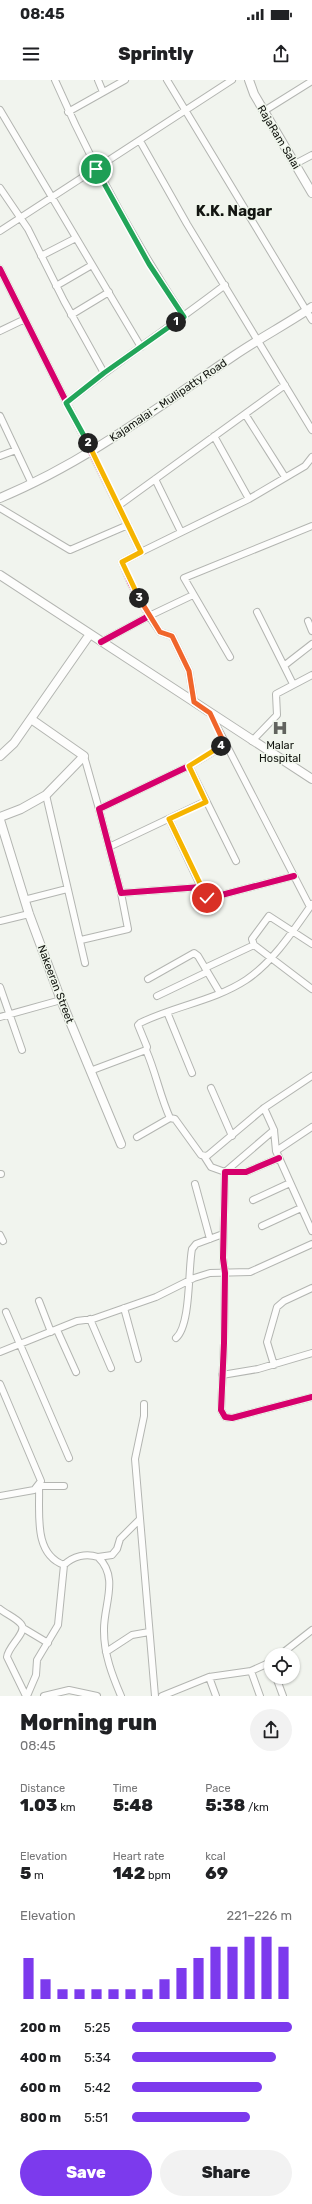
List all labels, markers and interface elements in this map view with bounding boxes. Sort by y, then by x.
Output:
text: 08:45 [20,5,65,23]
icon: menu [20,43,42,65]
text: Sprintly [118,43,194,65]
icon: share [270,43,292,65]
street label: RajaRam Salai [254,103,303,172]
pin [79,152,113,186]
icon: arrive [85,158,107,180]
district label: K.K. Nagar [196,202,272,220]
pin: 1 [166,312,186,332]
text: 1 [173,315,179,328]
street label: Kajamalai - Mullipatty Road [107,356,229,445]
pin: 2 [78,433,98,453]
text: 2 [84,436,92,449]
pin: 3 [129,588,149,608]
text: 3 [135,591,143,604]
hospital icon: Malar Hospital [271,719,289,737]
pin: 4 [211,736,231,756]
text: 4 [217,739,225,752]
place label: Malar Hospital [259,739,301,765]
pin [190,881,224,915]
icon: check [196,887,218,909]
street label: Nakeeran Street [35,943,77,1026]
map controls [264,1648,300,1684]
button: locate [264,1648,300,1684]
text: Morning run [20,1709,157,1736]
button: share [250,1709,292,1751]
text: 08:45 [20,1738,56,1753]
text: Distance [20,1782,65,1795]
text: Time [113,1782,138,1795]
text: Pace [205,1782,231,1795]
text: 1.03 [20,1795,57,1815]
text: 5:48 [113,1795,153,1815]
text: 5:38 [205,1795,245,1815]
text: km [57,1801,76,1814]
text: /km [245,1801,269,1814]
text: Elevation [20,1850,67,1863]
text: Heart rate [113,1850,165,1863]
text: kcal [205,1850,226,1863]
text: 5 [20,1863,31,1883]
text: 142 [113,1863,145,1883]
text: 69 [205,1863,228,1883]
text: m [31,1869,44,1882]
text: bpm [145,1869,171,1882]
text: Elevation [20,1908,76,1923]
text: 221–226 m [226,1908,292,1923]
text: 200 m [20,2020,61,2035]
text: 5:25 [84,2020,110,2035]
text: 400 m [20,2050,61,2065]
text: 5:34 [84,2050,111,2065]
text: 600 m [20,2080,61,2095]
text: 5:42 [84,2080,111,2095]
text: 800 m [20,2110,61,2125]
text: 5:51 [84,2110,108,2125]
button: Save [20,2150,152,2196]
button: Share [160,2150,292,2196]

